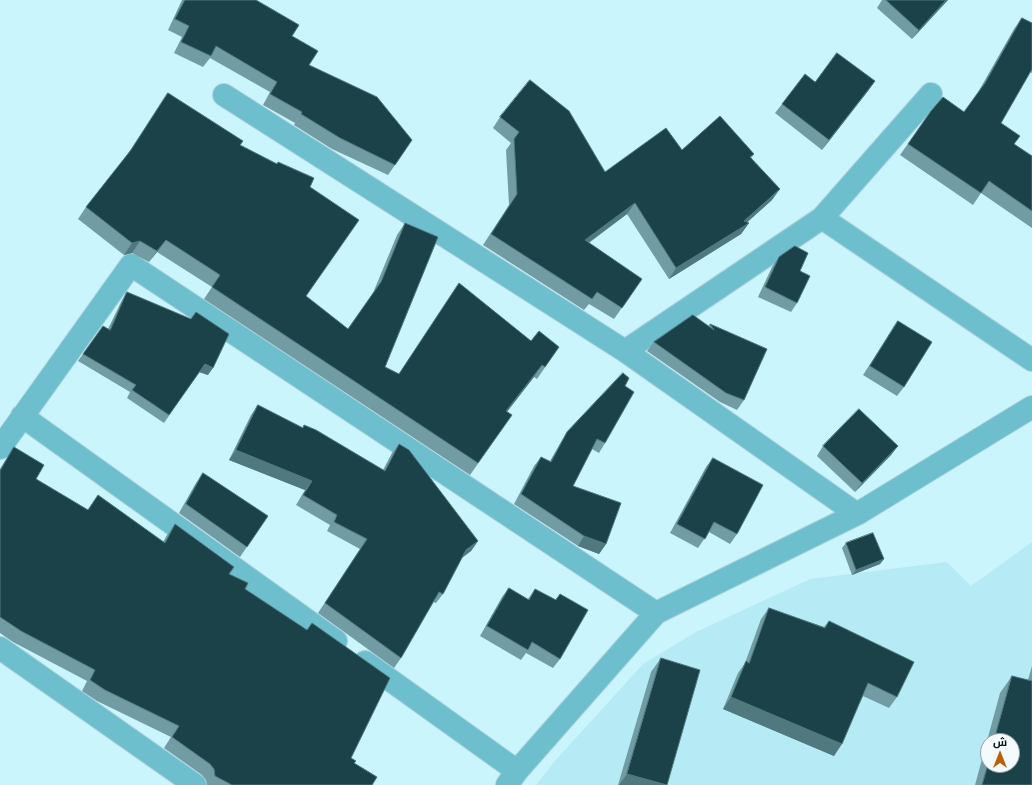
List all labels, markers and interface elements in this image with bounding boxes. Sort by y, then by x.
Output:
north arrow [980,733,1020,773]
text: ش [993,734,1007,749]

